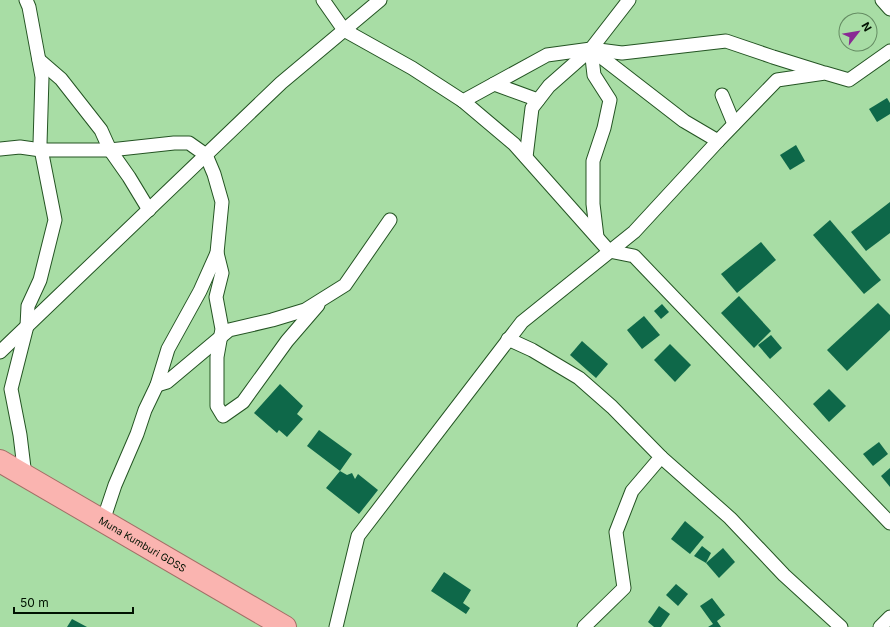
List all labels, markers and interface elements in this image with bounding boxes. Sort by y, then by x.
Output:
north arrow [838,12,878,52]
text: N [858,20,875,34]
street label: Muna Kumburi GDSS [97,514,188,574]
scale bar [14,589,133,615]
text: 50 m [20,595,49,610]

